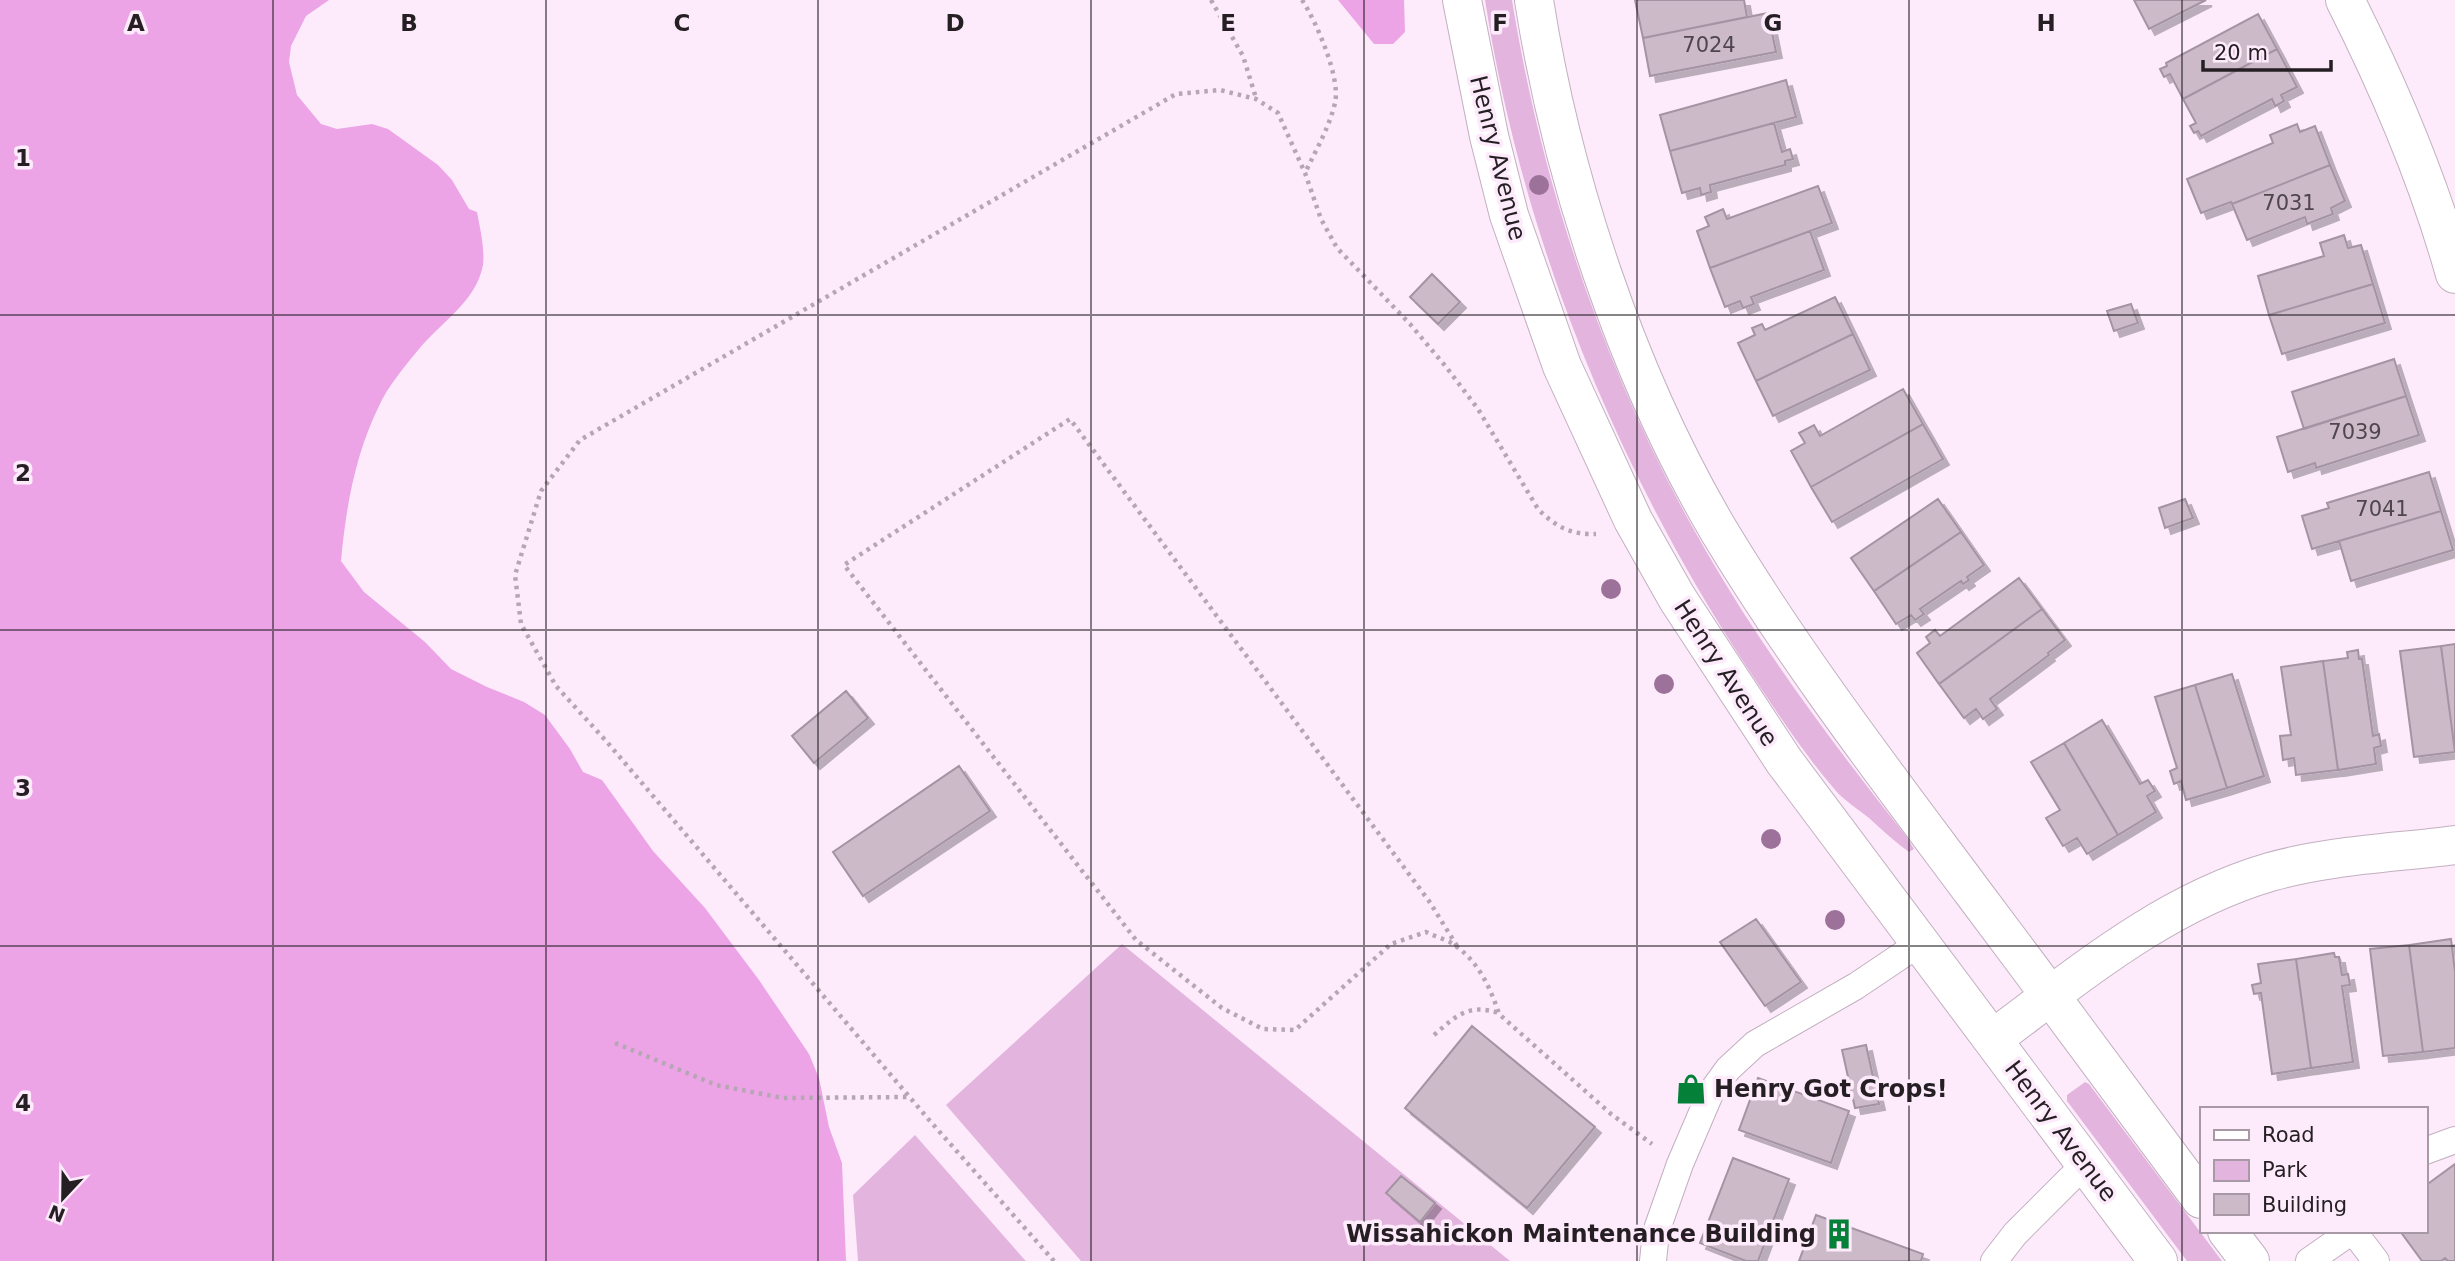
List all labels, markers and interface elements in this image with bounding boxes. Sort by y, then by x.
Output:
text: A [127,10,145,36]
text: B [400,10,418,36]
text: C [674,10,690,36]
text: D [945,10,965,36]
text: E [1220,10,1236,36]
text: F [1492,10,1508,36]
text: G [1764,10,1782,36]
text: H [2036,10,2056,36]
scale bar [2203,28,2331,72]
house number: 7024 [1682,33,1736,57]
text: 20 m [2214,41,2268,65]
street label: Henry Avenue [1464,73,1532,243]
text: 1 [15,145,31,171]
house number: 7031 [2262,191,2316,215]
house number: 7039 [2328,420,2382,444]
text: 2 [15,460,31,486]
house number: 7041 [2355,497,2409,521]
street label: Henry Avenue [1668,595,1784,751]
text: 3 [15,775,31,801]
street label: Henry Avenue [1999,1055,2123,1207]
shop icon: Henry Got Crops! [1674,1072,1708,1106]
place label: Henry Got Crops! [1714,1075,1948,1103]
text: 4 [15,1090,31,1116]
legend [2200,1107,2427,1233]
text: Road [2262,1123,2315,1147]
text: Park [2262,1158,2308,1182]
north arrow [28,1163,98,1233]
text: Building [2262,1193,2347,1217]
text: N [45,1201,68,1227]
building icon: Wissahickon Maintenance Building [1822,1217,1856,1251]
place label: Wissahickon Maintenance Building [1346,1220,1816,1248]

